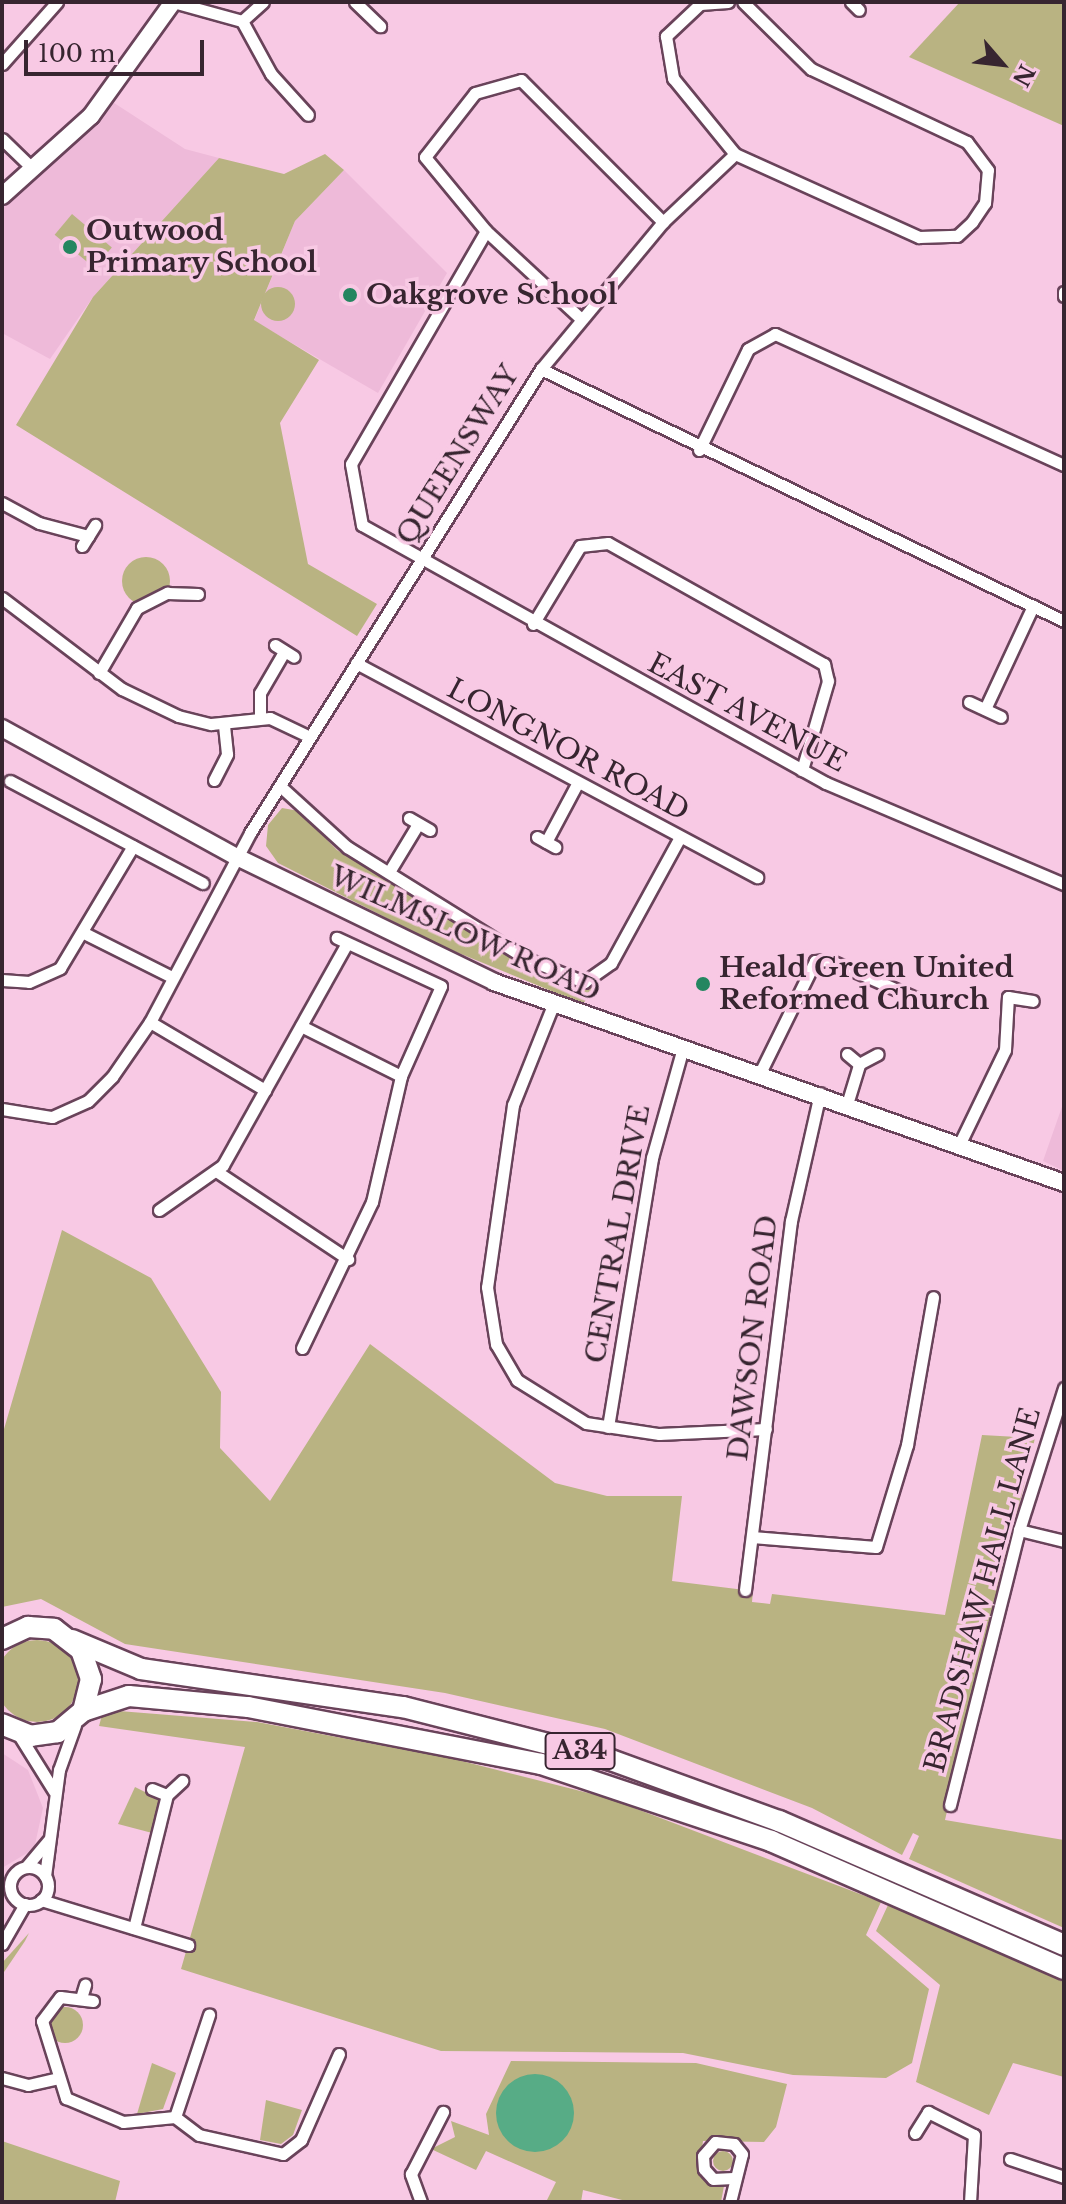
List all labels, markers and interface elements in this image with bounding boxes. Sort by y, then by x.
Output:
scale bar [28,24,208,74]
north arrow [962,24,1042,104]
text: 100 m [38,39,116,68]
text: N [1007,60,1040,91]
place label: Outwood Primary School [86,214,318,280]
marker: Outwood Primary School [61,238,79,256]
place label: Oakgrove School [366,278,617,312]
marker: Oakgrove School [341,286,359,304]
street label: QUEENSWAY [389,359,527,551]
street label: EAST AVENUE [641,646,853,780]
street label: LONGNOR ROAD [441,672,695,828]
street label: WILMSLOW ROAD [324,859,606,1009]
place label: Heald Green United Reformed Church [719,951,1014,1017]
marker: Heald Green United Reformed Church [694,975,712,993]
street label: CENTRAL DRIVE [579,1102,657,1366]
street label: DAWSON ROAD [721,1213,785,1463]
street label: BRADSHAW HALL LANE [918,1403,1048,1777]
road number: A34 [544,1729,616,1773]

